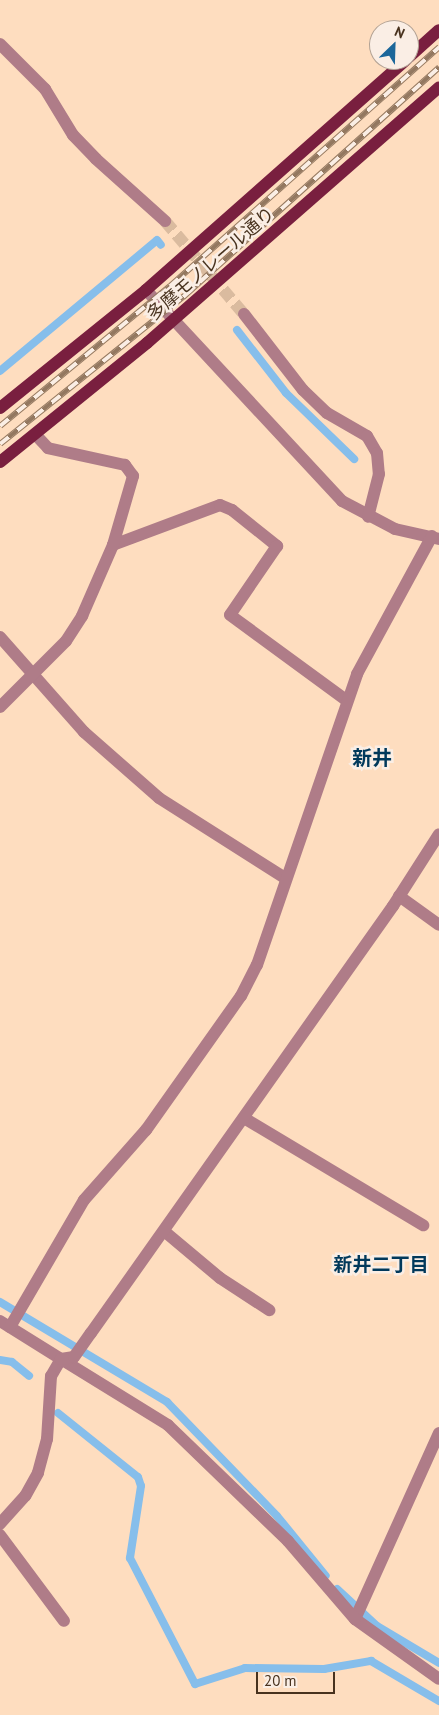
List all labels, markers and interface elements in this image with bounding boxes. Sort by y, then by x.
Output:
north arrow [369,20,419,70]
text: N [392,22,408,42]
street label: 多摩モノレール通り [143,203,279,325]
district label: 新井 [352,746,392,770]
district label: 新井二丁目 [334,1254,428,1276]
scale bar [259,1662,338,1694]
text: 20 m [264,1671,297,1690]

